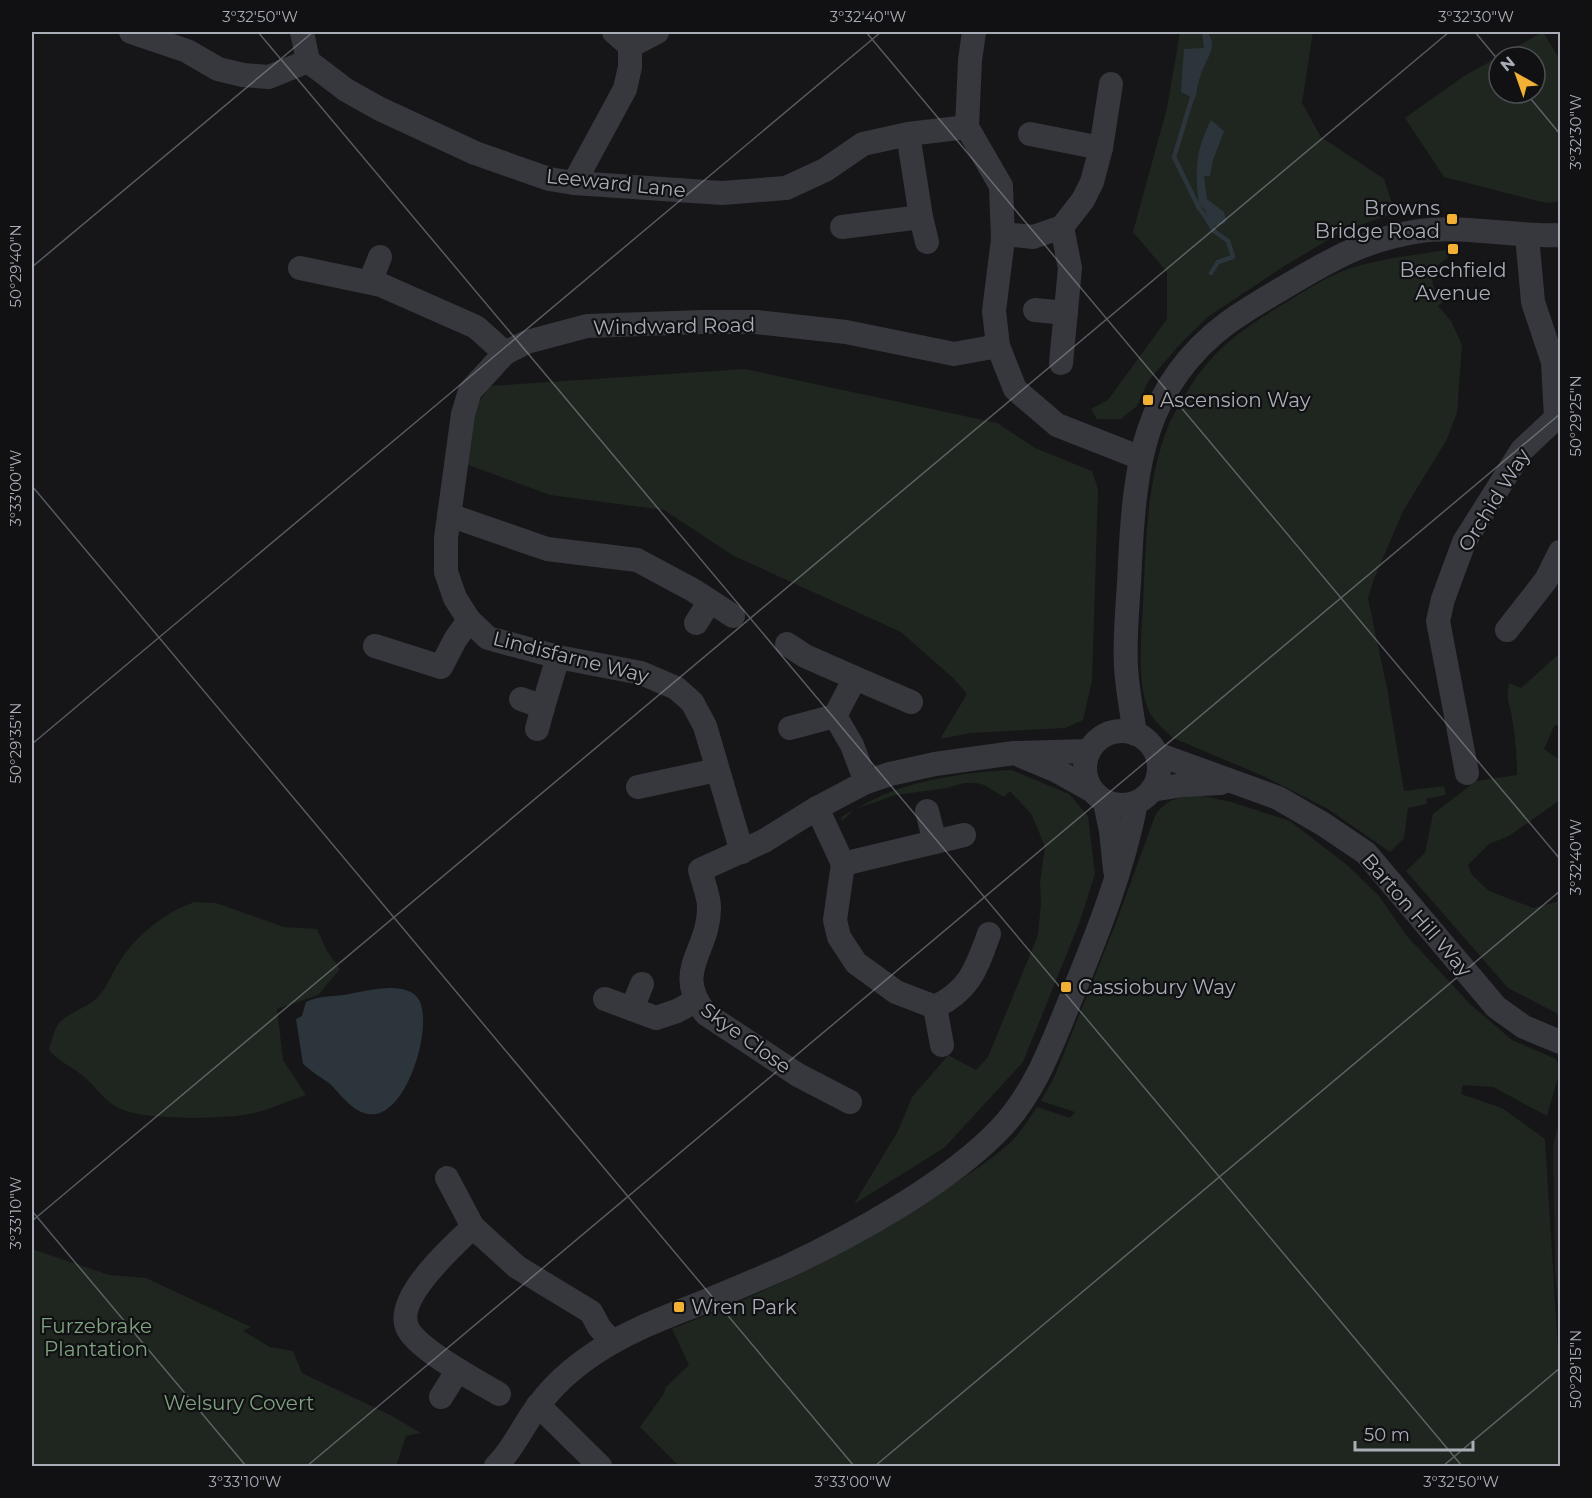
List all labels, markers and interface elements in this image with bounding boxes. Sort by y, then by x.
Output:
text: 3°32'50"W [222,7,298,26]
text: 3°32'40"W [830,7,906,26]
text: 3°32'30"W [1438,7,1514,26]
north arrow [1487,45,1547,105]
text: N [1497,52,1519,75]
text: 3°32'30"W [1566,94,1585,170]
street label: Leeward Lane [545,164,687,202]
place label: Browns Bridge Road [1315,196,1440,243]
marker: Browns Bridge Road [1445,212,1459,226]
text: 50°29'40"N [6,224,25,308]
marker: Beechfield Avenue [1446,242,1460,256]
place label: Beechfield Avenue [1399,258,1507,305]
street label: Windward Road [593,313,755,339]
text: 50°29'25"N [1566,375,1585,457]
place label: Ascension Way [1160,388,1311,412]
marker: Ascension Way [1141,393,1155,407]
street label: Orchid Way [1453,444,1535,556]
text: 3°33'00"W [6,449,25,526]
street label: Lindisfarne Way [491,626,652,688]
text: 50°29'35"N [6,703,25,783]
text: 3°32'40"W [1566,819,1585,895]
street label: Barton Hill Way [1357,849,1477,982]
place label: Cassiobury Way [1078,975,1236,999]
marker: Cassiobury Way [1059,980,1073,994]
street label: Skye Close [696,997,796,1079]
text: 3°33'10"W [6,1176,25,1249]
place label: Wren Park [691,1295,797,1319]
marker: Wren Park [672,1300,686,1314]
park label: Furzebrake Plantation [40,1314,152,1361]
text: 50°29'15"N [1566,1330,1585,1408]
park label: Welsury Covert [164,1391,314,1415]
scale bar [1355,1414,1474,1452]
text: 50 m [1364,1424,1410,1446]
text: 3°33'10"W [209,1472,282,1491]
text: 3°33'00"W [815,1472,892,1491]
text: 3°32'50"W [1423,1472,1499,1491]

